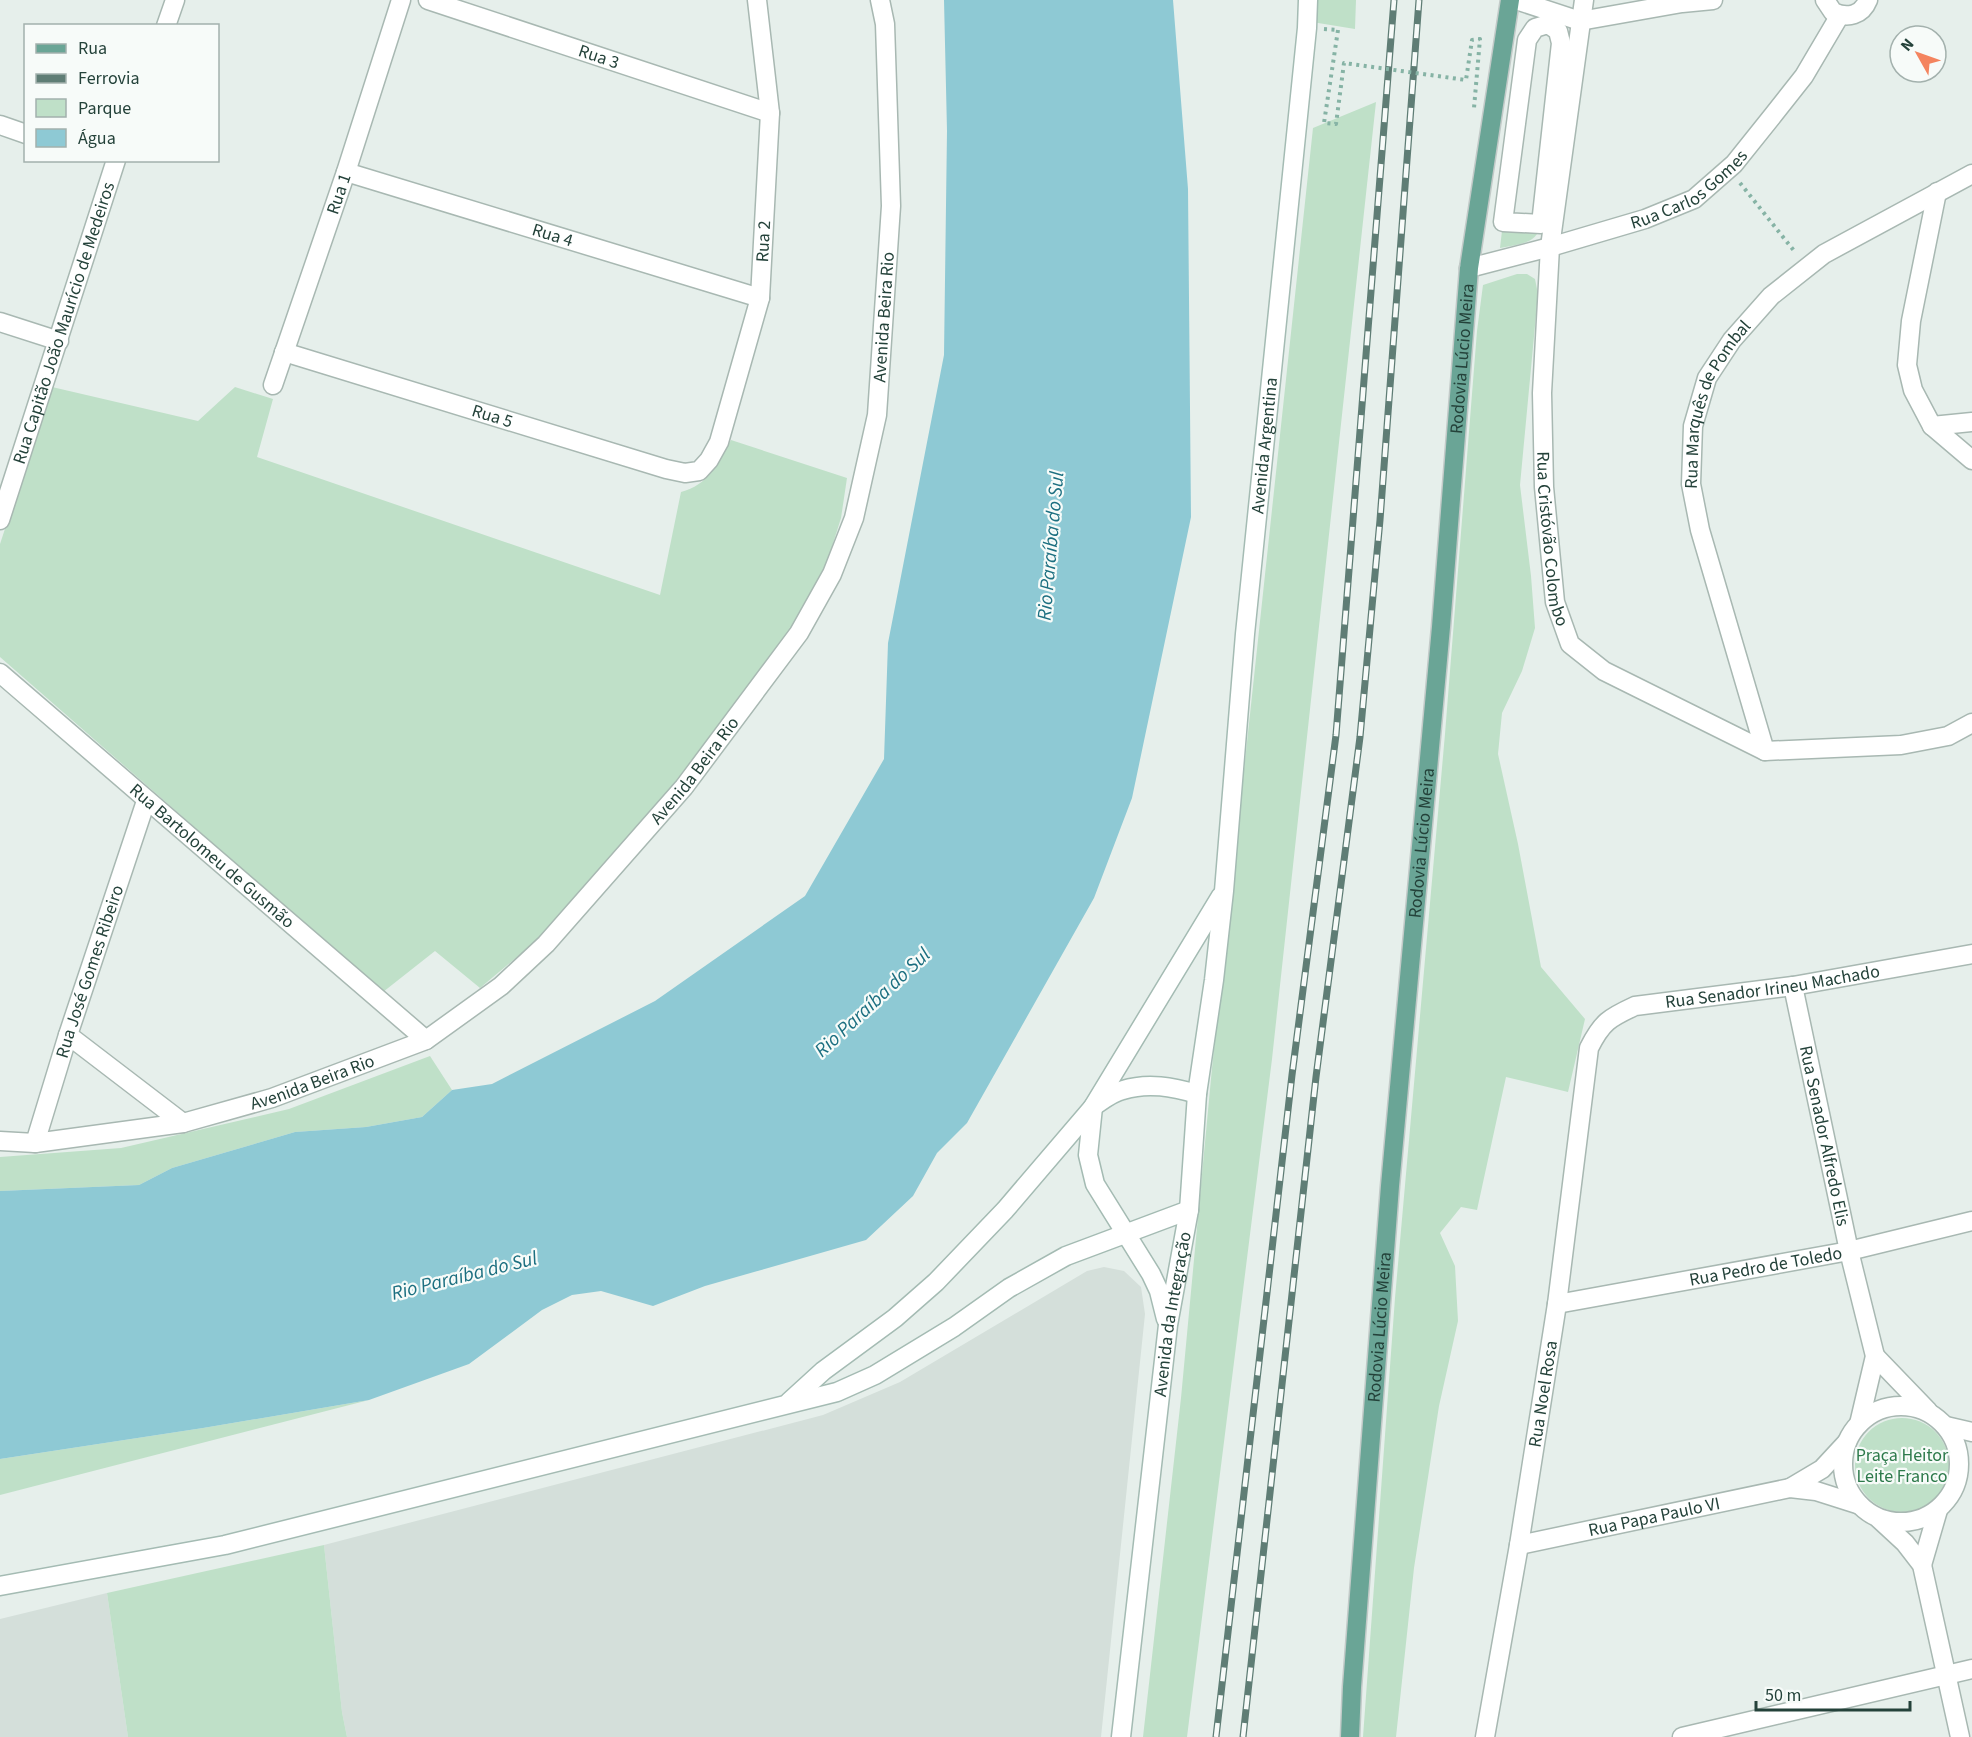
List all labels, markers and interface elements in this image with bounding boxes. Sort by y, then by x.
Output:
legend [24,24,219,162]
north arrow [1888,24,1948,84]
text: N [1895,34,1919,56]
text: Rua [78,36,107,61]
street label: Rua 3 [575,39,623,75]
text: Ferrovia [78,66,139,91]
text: Parque [78,96,131,121]
text: Água [78,126,116,151]
street label: Rua Carlos Gomes [1627,145,1754,236]
street label: Rua 1 [320,170,358,218]
street label: Rua Capitão João Maurício de Medeiros [7,179,121,467]
street label: Rua 4 [529,217,576,253]
street label: Rua 2 [750,220,777,263]
street label: Avenida Beira Rio [867,251,901,383]
street label: Rodovia Lúcio Meira [1444,282,1481,435]
street label: Rua Marquês de Pombal [1679,315,1757,489]
street label: Avenida Argentina [1245,376,1284,515]
street label: Rua 5 [469,398,516,434]
street label: Rua Cristóvão Colombo [1530,451,1575,630]
water label: Rio Paraíba do Sul [1031,470,1071,622]
street label: Avenida Beira Rio [645,712,745,830]
street label: Rodovia Lúcio Meira [1402,767,1441,919]
street label: Rua Bartolomeu de Gusmão [124,778,300,934]
street label: Rua José Gomes Ribeiro [50,882,130,1061]
water label: Rio Paraíba do Sul [808,941,937,1064]
street label: Rua Senador Irineu Machado [1664,959,1882,1015]
street label: Rua Senador Alfredo Elis [1793,1043,1855,1228]
street label: Avenida Beira Rio [247,1048,378,1117]
street label: Avenida da Integração [1148,1230,1198,1398]
street label: Rua Pedro de Toledo [1687,1240,1844,1293]
water label: Rio Paraíba do Sul [388,1244,540,1308]
street label: Rodovia Lúcio Meira [1362,1251,1398,1403]
street label: Rua Noel Rosa [1523,1339,1564,1449]
park label: Praça Heitor Leite Franco [1856,1443,1949,1489]
street label: Rua Papa Paulo VI [1586,1491,1722,1543]
scale bar [1756,1674,1910,1712]
text: 50 m [1765,1683,1801,1708]

